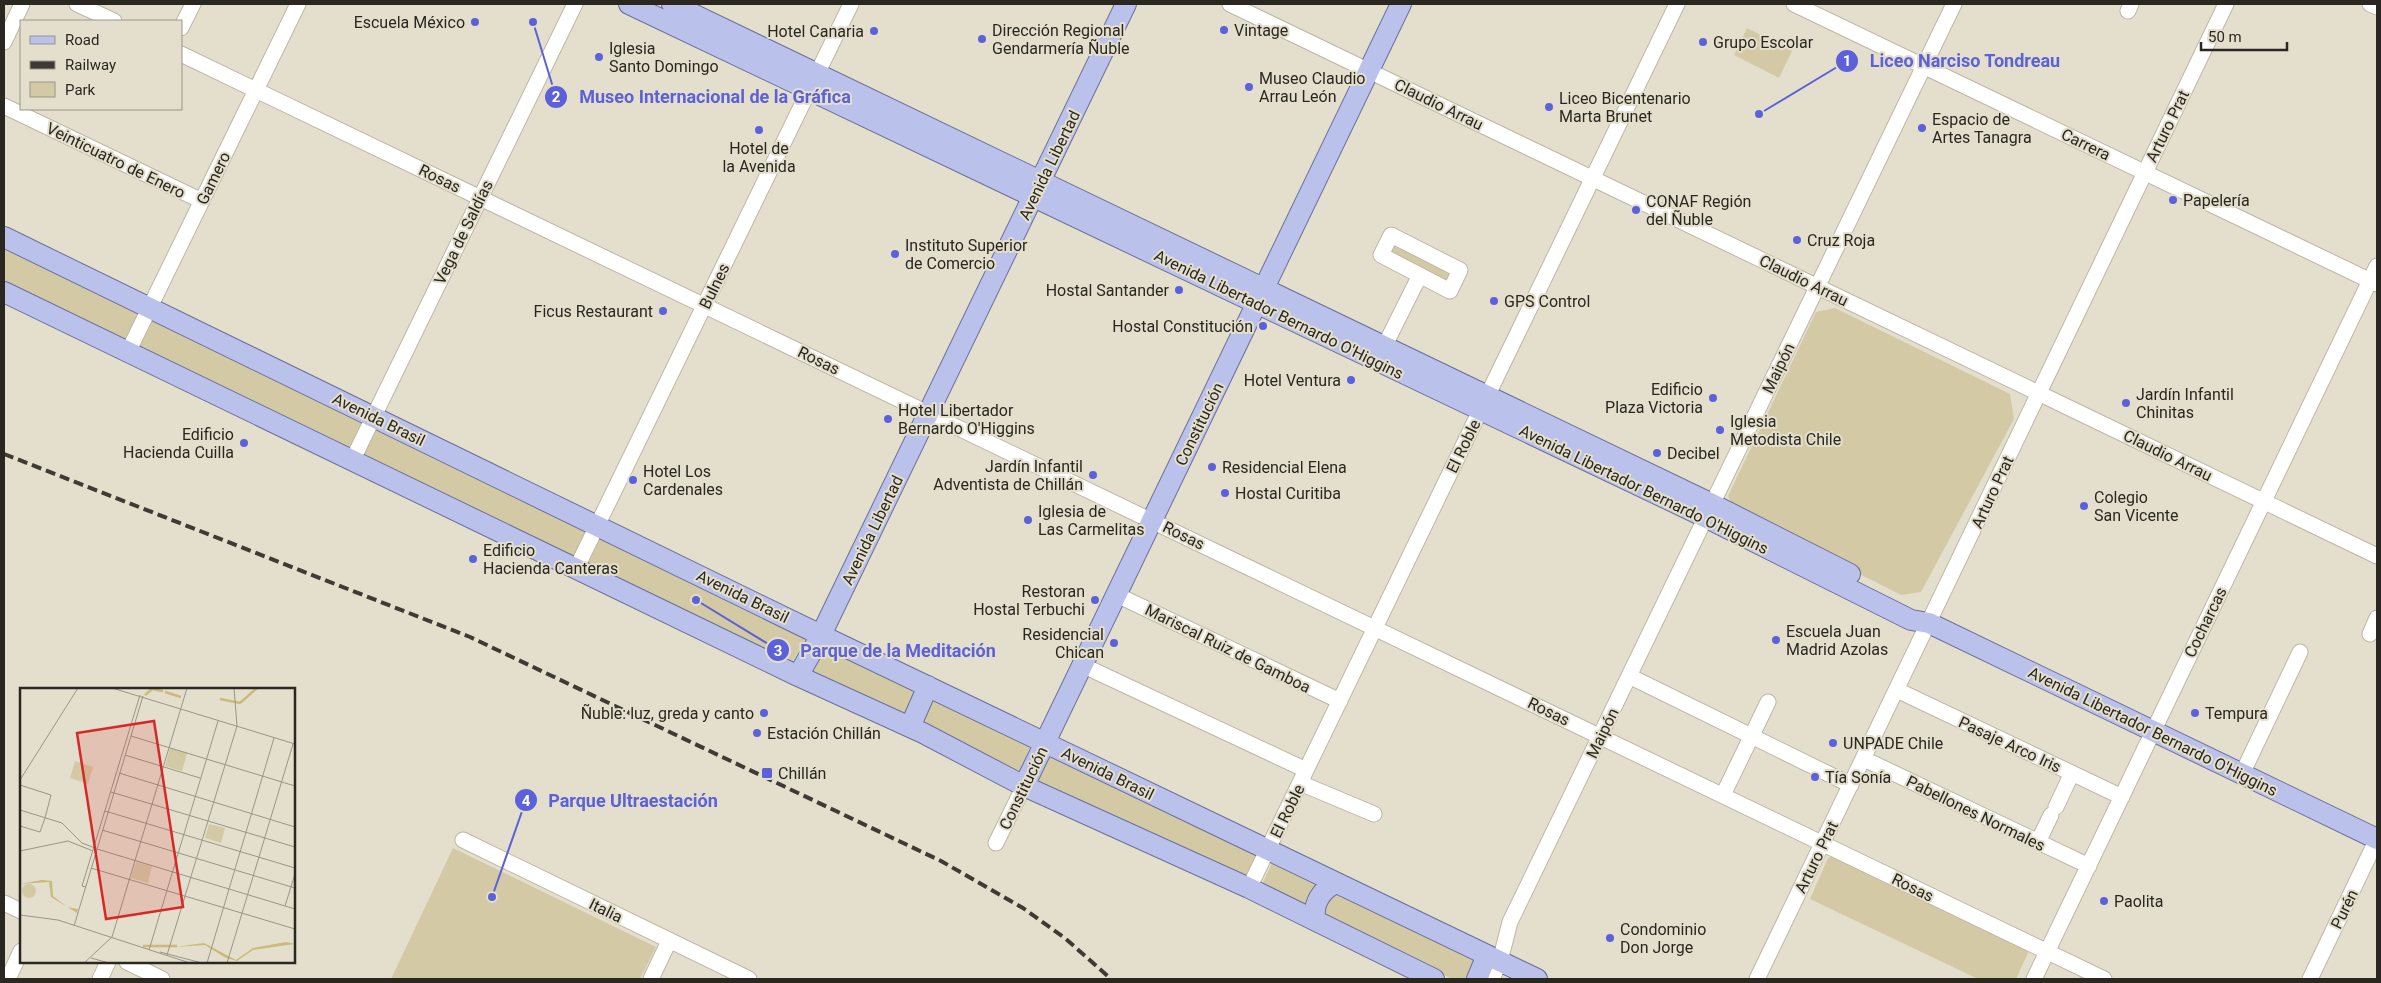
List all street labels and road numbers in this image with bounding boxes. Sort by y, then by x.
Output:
street label: Claudio Arrau [1391,75,1486,134]
street label: Arturo Prat [2142,87,2193,165]
street label: Avenida Libertad [1015,107,1084,223]
street label: Veinticuatro de Enero [43,119,188,202]
street label: Carrera [2058,124,2113,164]
street label: Gamero [193,149,234,208]
street label: Rosas [416,160,464,197]
street label: Vega de Saldías [430,177,497,287]
street label: Avenida Libertador Bernardo O'Higgins [1151,246,1406,383]
street label: Claudio Arrau [1756,251,1851,310]
street label: Bulnes [695,260,734,312]
street label: Maipón [1758,340,1799,396]
street label: Rosas [795,342,843,379]
street label: Constitución [1171,380,1228,469]
street label: Avenida Brasil [329,389,428,450]
street label: El Roble [1442,416,1485,476]
street label: Avenida Libertador Bernardo O'Higgins [1516,421,1771,558]
street label: Claudio Arrau [2120,426,2215,485]
street label: Arturo Prat [1967,453,2018,531]
street label: Avenida Libertad [838,472,907,588]
street label: Rosas [1160,517,1208,554]
street label: Avenida Brasil [693,566,792,627]
street label: Cocharcas [2180,584,2231,661]
street label: Mariscal Ruiz de Gamboa [1142,600,1314,697]
street label: Avenida Libertador Bernardo O'Higgins [2025,663,2280,800]
street label: Rosas [1525,693,1573,730]
street label: Maipón [1582,705,1623,761]
street label: Pasaje Arco Iris [1955,712,2064,777]
street label: Avenida Brasil [1058,743,1157,804]
street label: Constitución [995,744,1052,833]
street label: Pabellones Normales [1903,772,2048,855]
street label: El Roble [1266,781,1309,841]
street label: Arturo Prat [1791,818,1842,896]
street label: Rosas [1889,869,1937,906]
street label: Purén [2327,886,2362,932]
street label: Italia [586,894,626,927]

